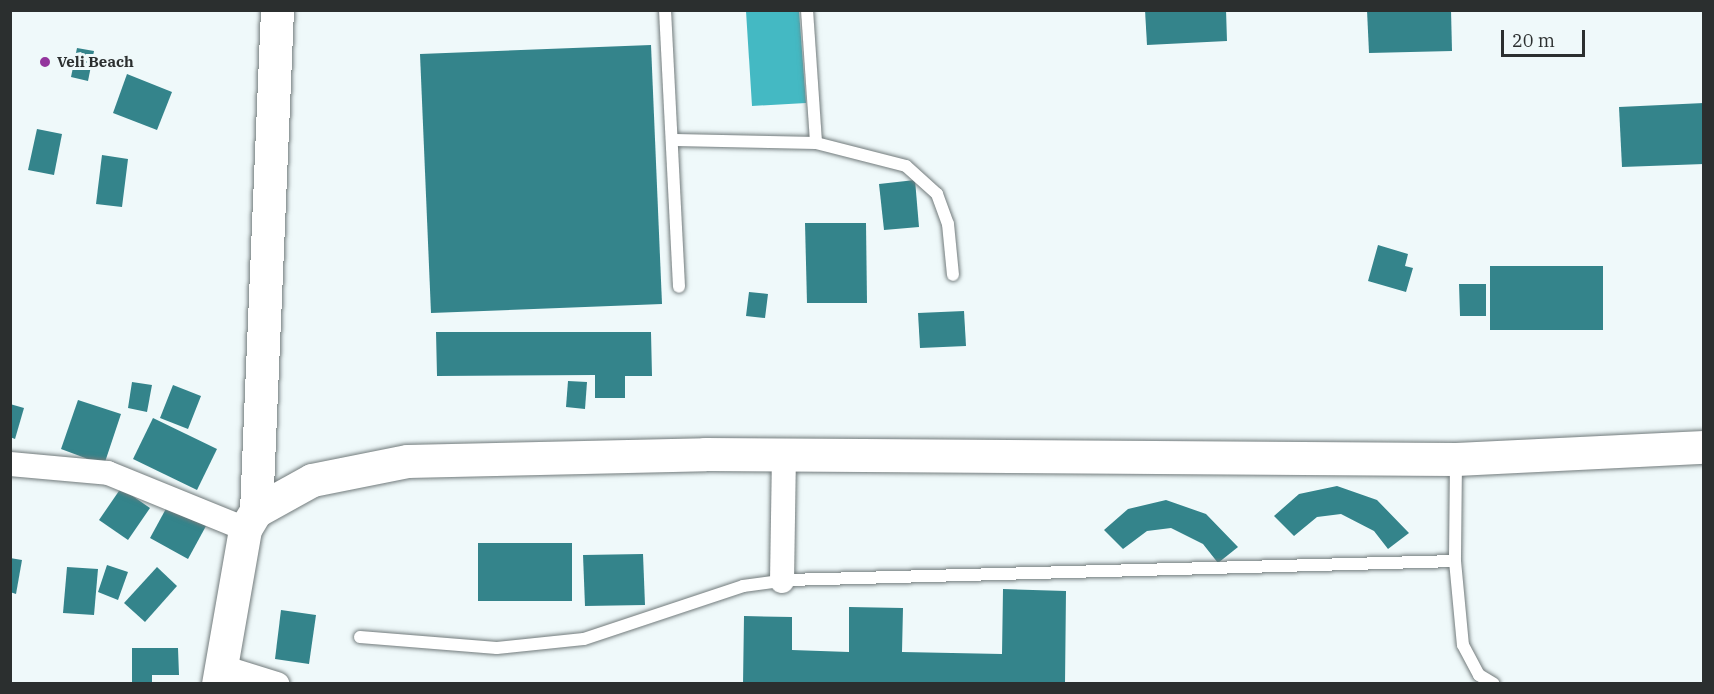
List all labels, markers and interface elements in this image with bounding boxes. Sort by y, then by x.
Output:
scale bar [1504,18,1588,56]
text: 20 m [1512,29,1555,52]
place label: Veli Beach [57,53,134,71]
marker: Veli Beach [38,55,52,69]

